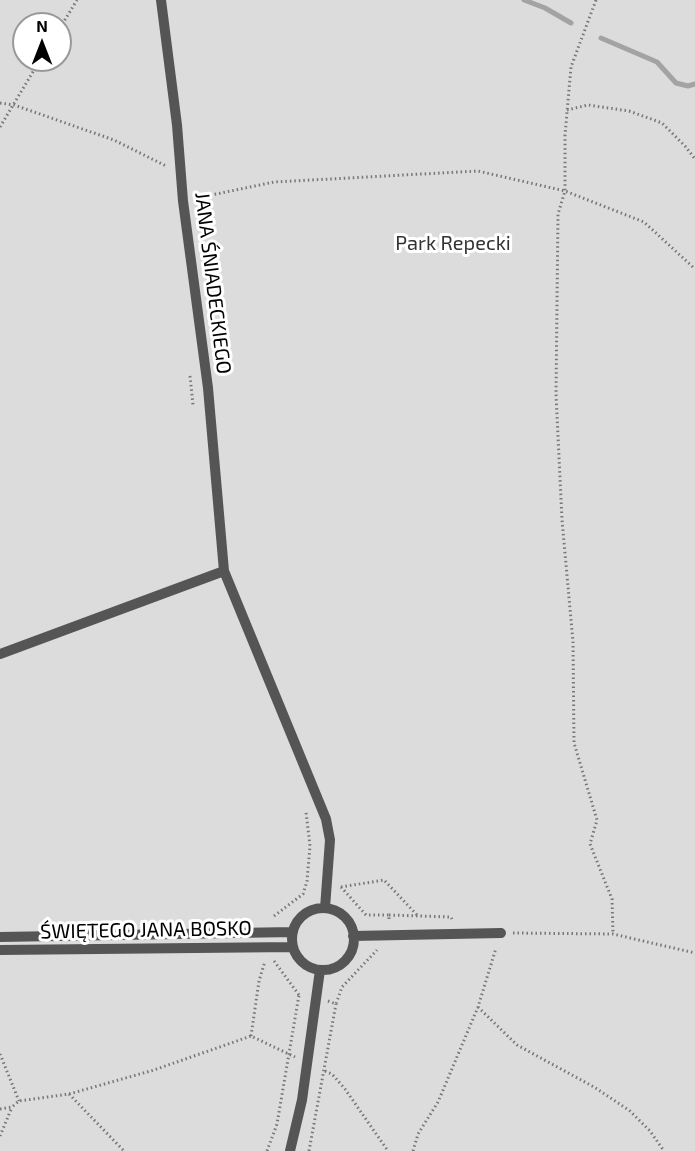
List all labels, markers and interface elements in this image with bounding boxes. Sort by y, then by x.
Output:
north arrow [12,12,72,72]
text: N [36,16,48,35]
street label: JANA ŚNIADECKIEGO [190,191,236,375]
park label: Park Repecki [395,231,511,255]
street label: ŚWIĘTEGO JANA BOSKO [40,916,252,944]

